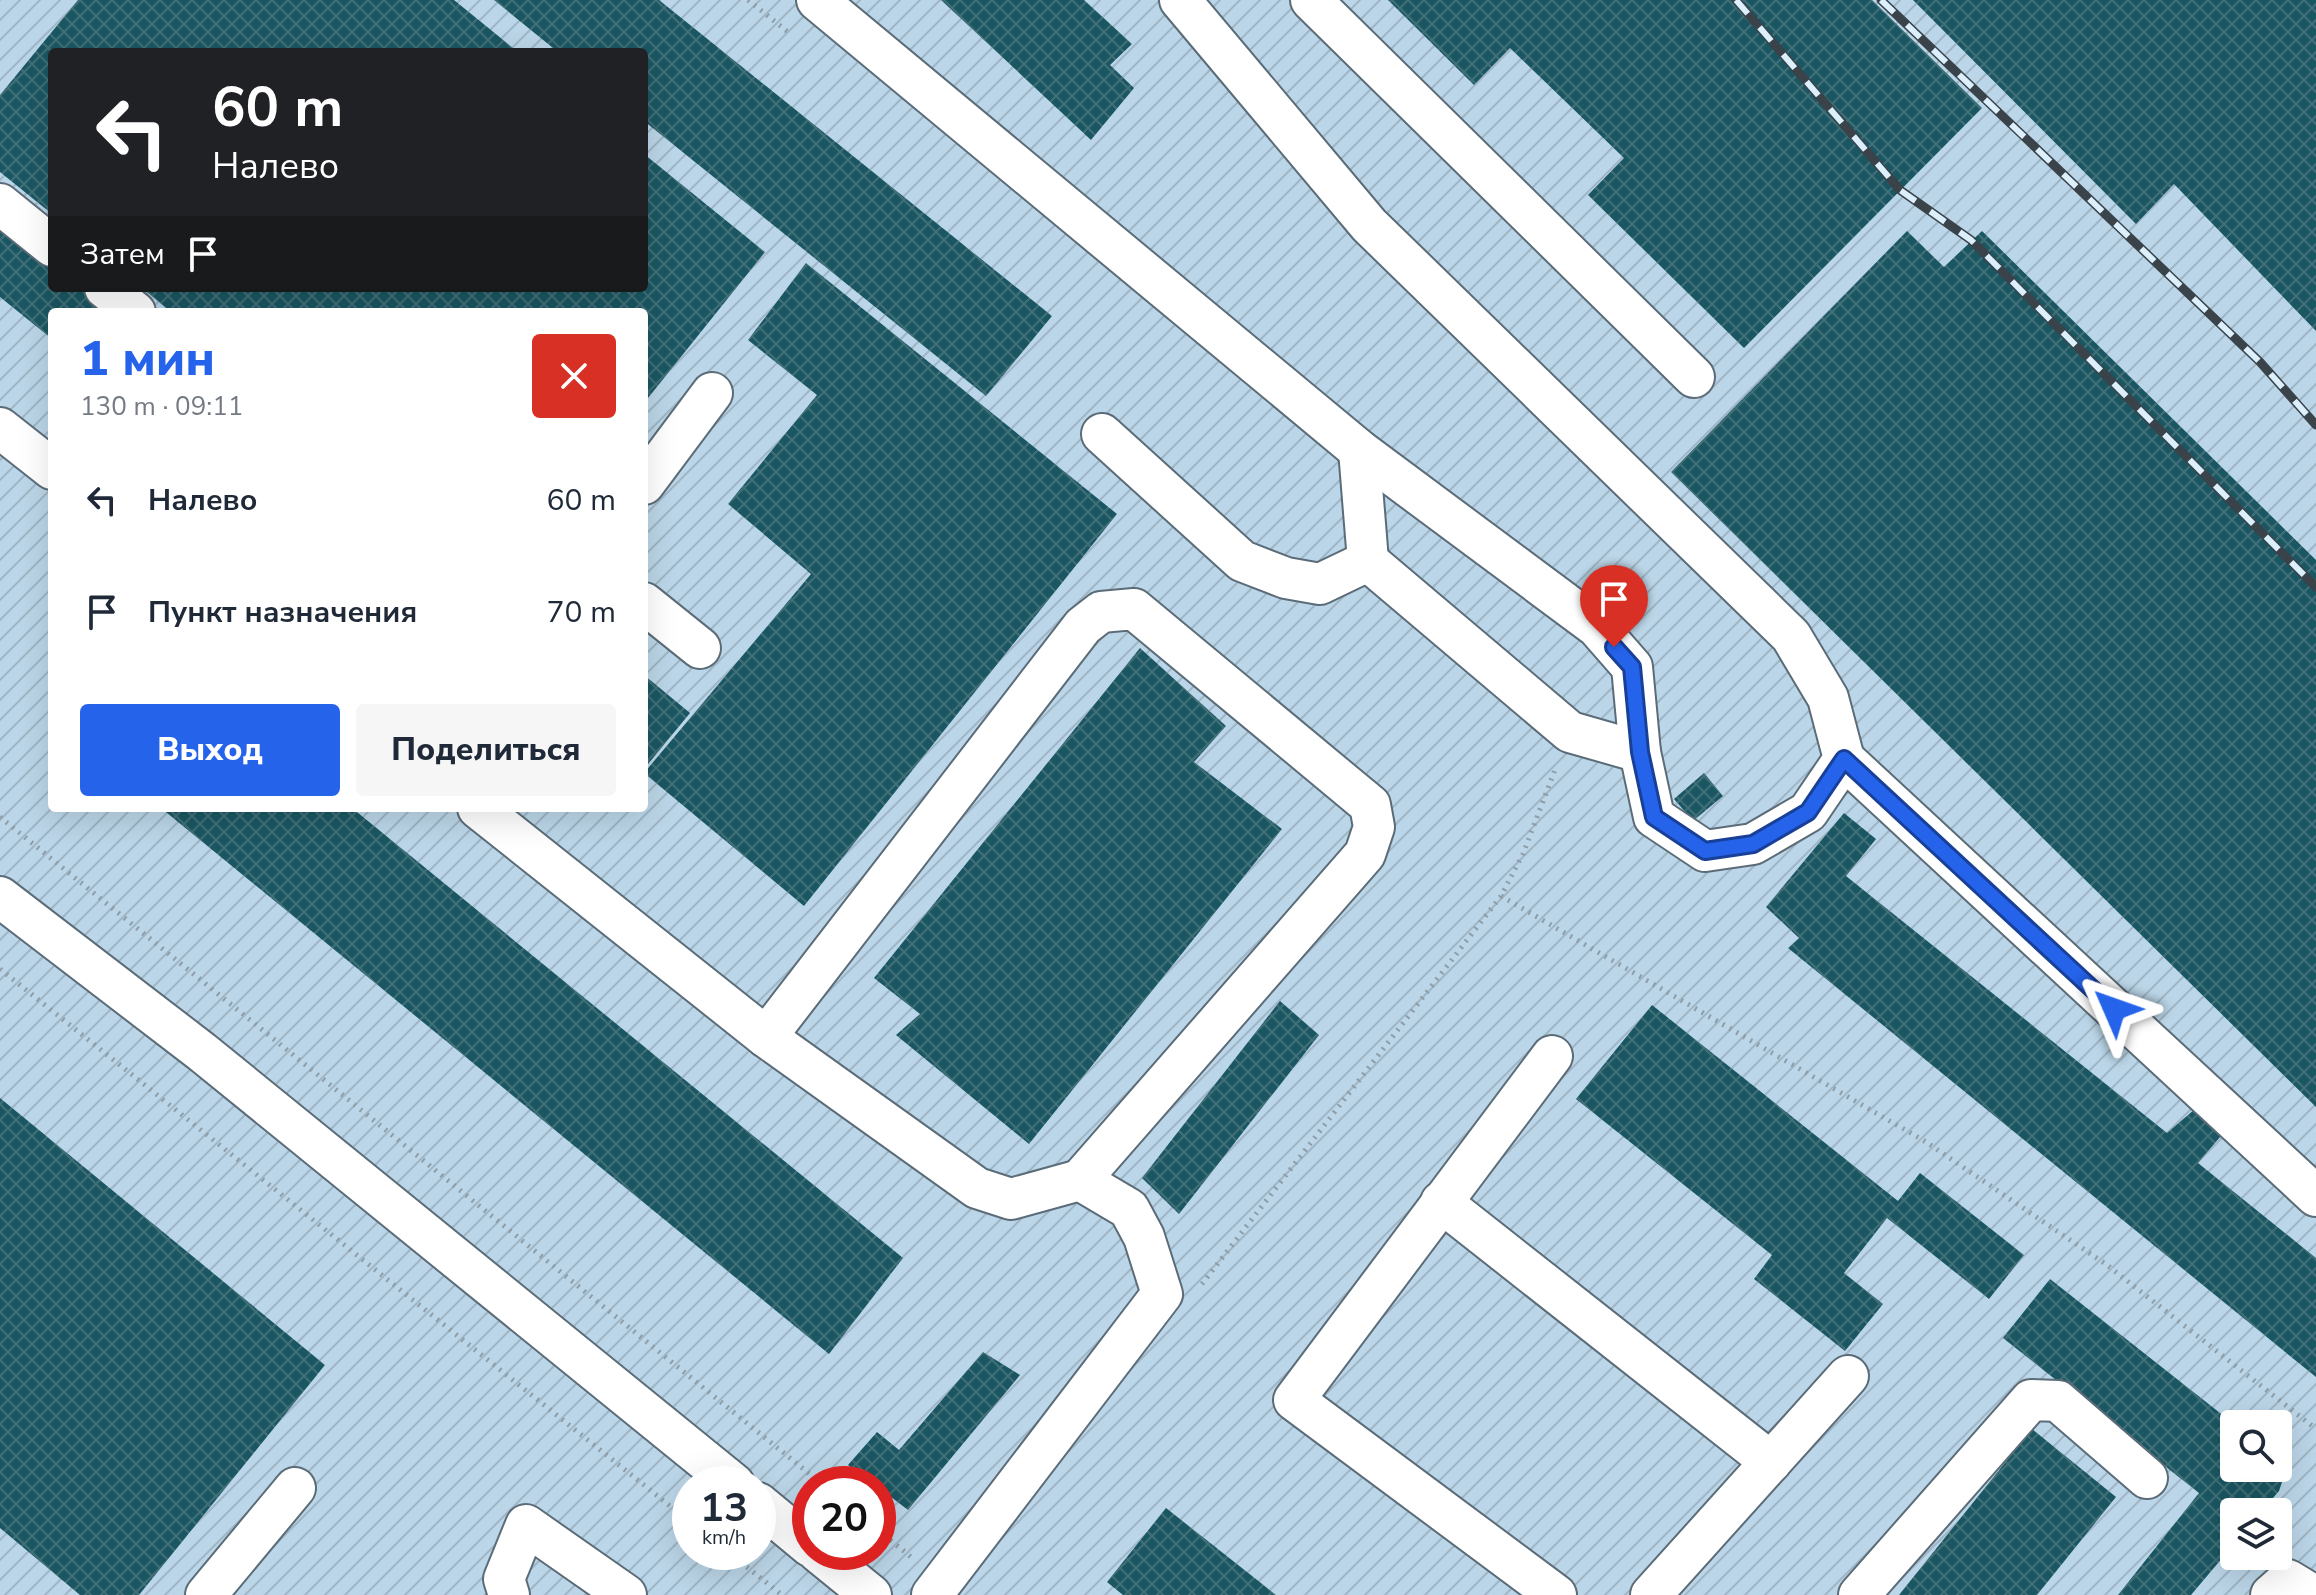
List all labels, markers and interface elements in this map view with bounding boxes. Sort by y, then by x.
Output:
text: 60 m [212,69,343,146]
icon: left [80,80,184,184]
text: Налево [212,142,339,191]
icon: arrive [181,232,225,276]
text: Затем [80,234,165,275]
text: 1 мин [80,326,215,392]
button: close [532,334,616,418]
text: 130 m · 09:11 [80,389,243,424]
icon: left [80,478,124,522]
text: Налево [148,480,257,521]
text: 60 m [547,480,616,521]
pin [1580,565,1648,647]
icon: arrive [1592,577,1636,621]
icon: arrive [80,590,124,634]
text: Пункт назначения [148,592,417,633]
text: 70 m [547,592,616,633]
button: Выход [80,704,340,796]
button: Поделиться [356,704,616,796]
position arrow [2072,967,2156,1051]
map controls [2220,1410,2292,1570]
button: search [2220,1410,2292,1482]
speed limit sign: 20 [792,1466,896,1570]
text: 13 [700,1481,748,1535]
button: layers [2220,1498,2292,1570]
text: km/h [702,1524,746,1551]

